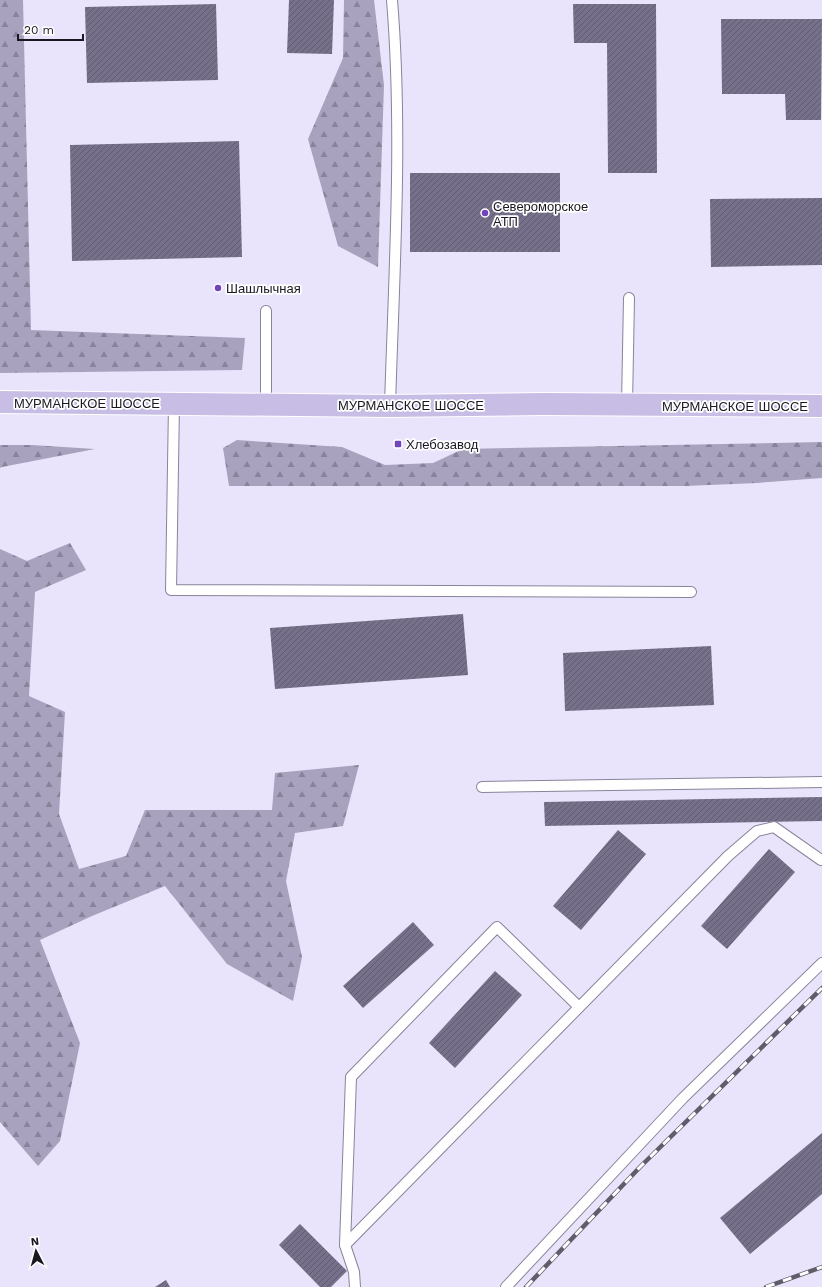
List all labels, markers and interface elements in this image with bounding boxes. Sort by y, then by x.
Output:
scale bar [18,16,83,42]
text: 20 m [24,23,54,37]
place label: Североморское АТП [493,199,588,229]
marker: Североморское АТП [480,208,490,218]
place label: Шашлычная [226,281,301,296]
marker: Шашлычная [213,283,223,293]
street label: МУРМАНСКОЕ ШОССЕ [14,396,160,411]
street label: МУРМАНСКОЕ ШОССЕ [338,398,484,413]
street label: МУРМАНСКОЕ ШОССЕ [662,399,808,414]
place label: Хлебозавод [406,437,479,452]
marker: Хлебозавод [393,439,403,449]
north arrow [16,1231,56,1271]
text: N [30,1235,40,1248]

